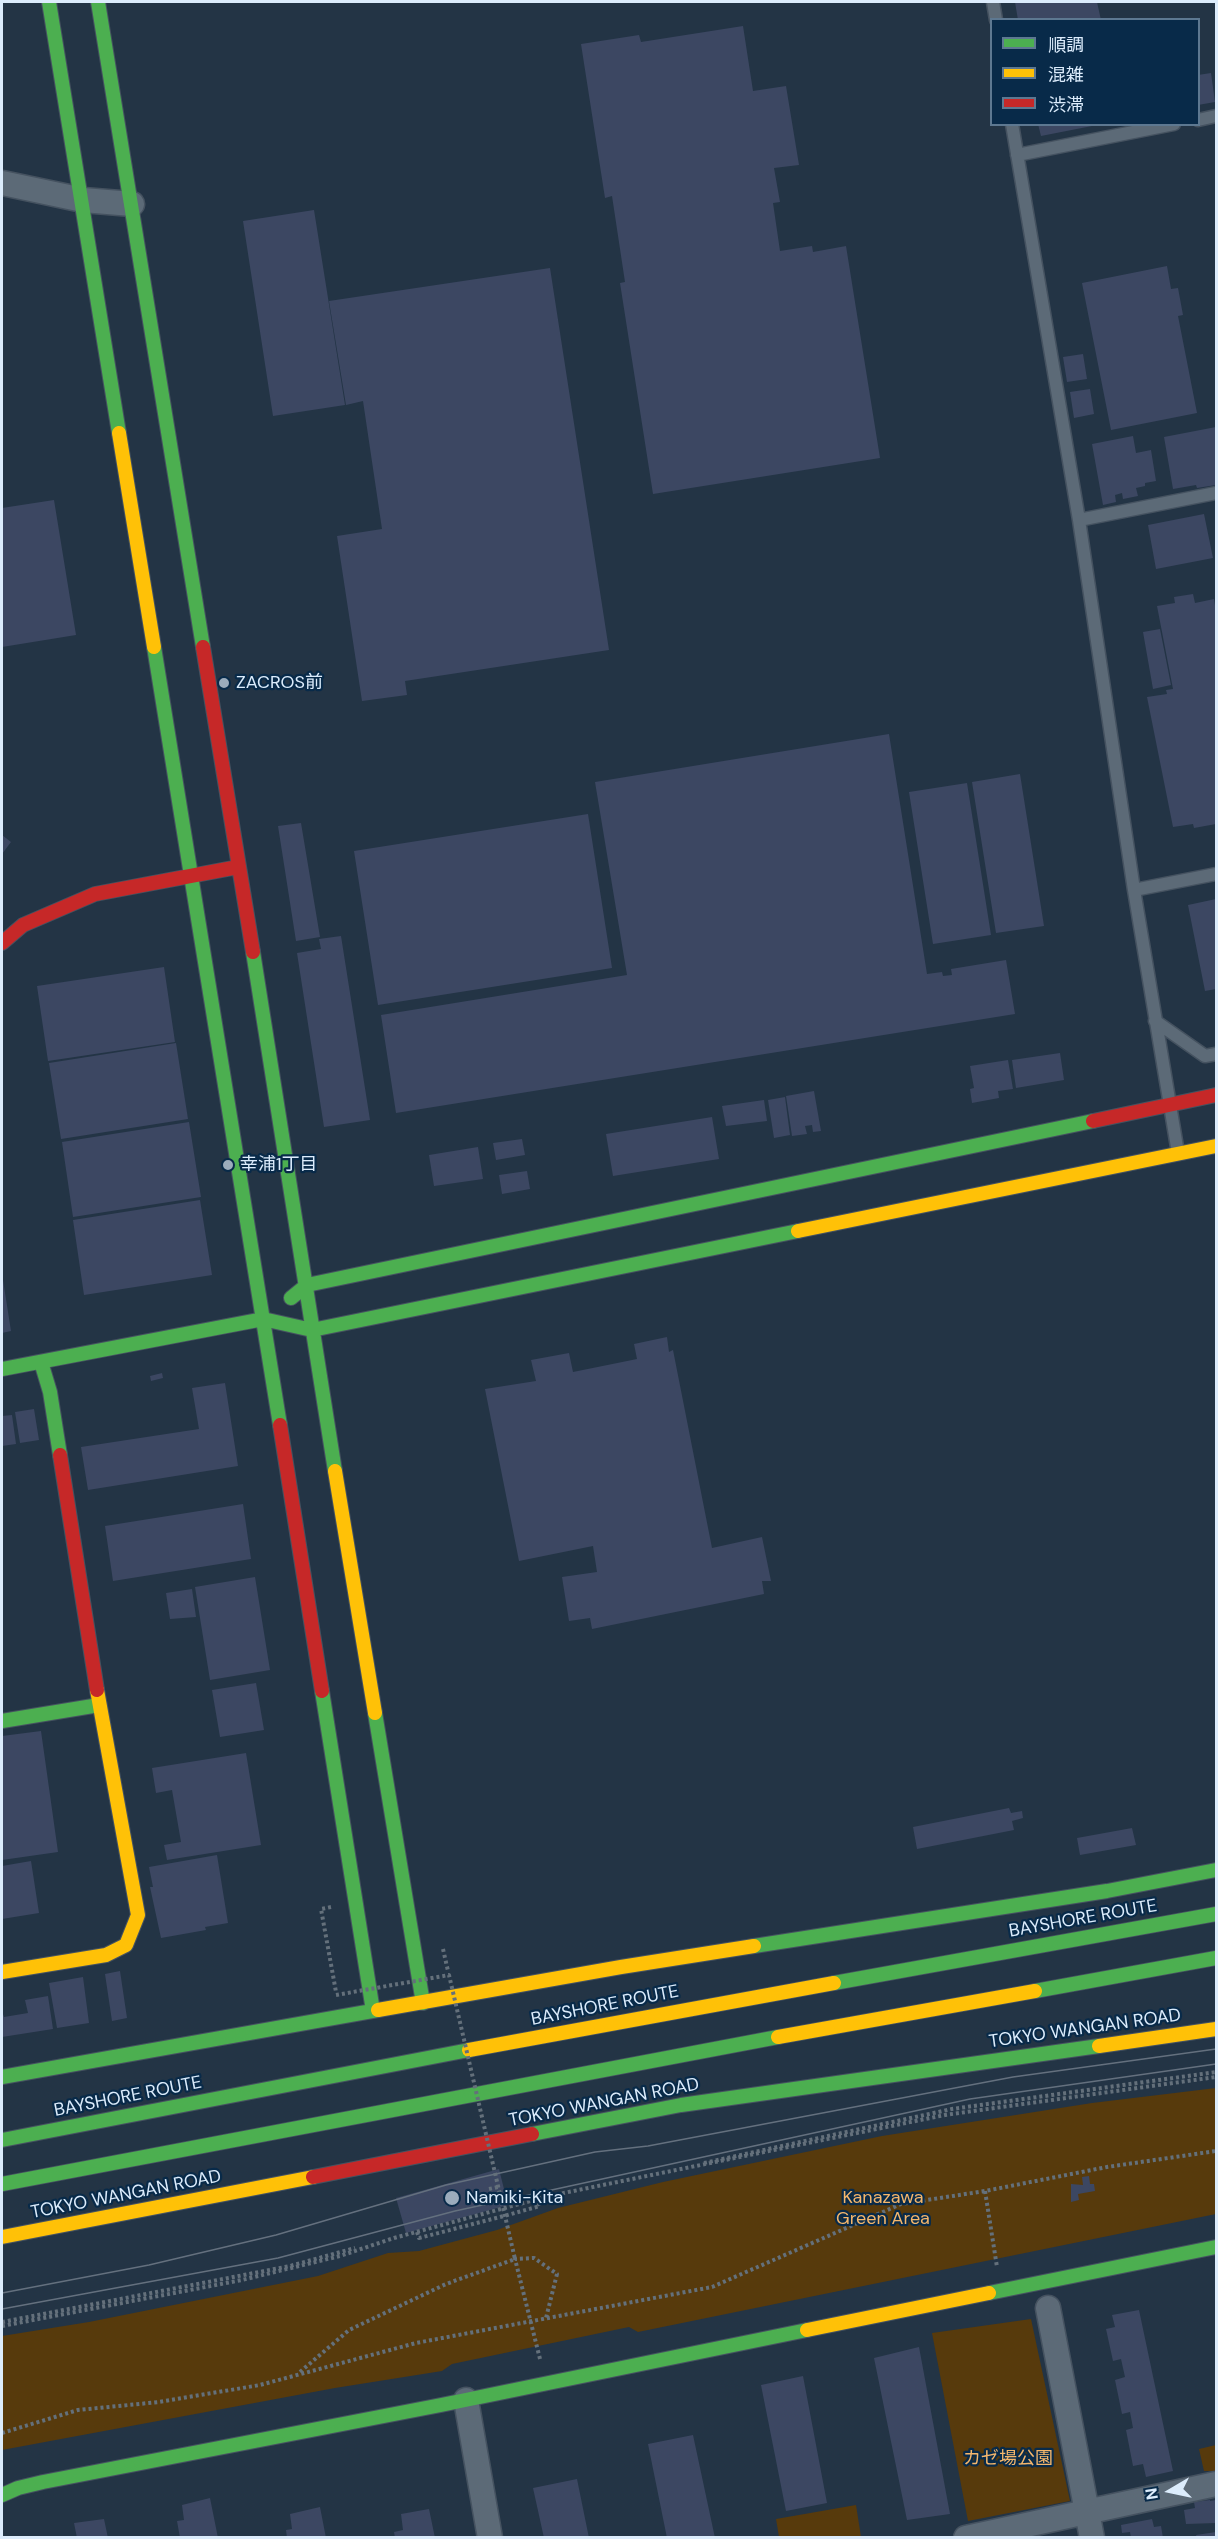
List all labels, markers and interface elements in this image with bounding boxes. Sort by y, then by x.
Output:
legend [990,18,1200,126]
text: 順調 [1048,33,1084,57]
text: 混雑 [1048,63,1084,87]
text: 渋滞 [1048,93,1084,117]
place label: ZACROS前 [236,672,323,694]
marker: ZACROS前 [217,676,231,690]
place label: 幸浦1丁目 [240,1154,318,1176]
marker: 幸浦1丁目 [221,1158,235,1172]
street label: BAYSHORE ROUTE [1007,1895,1159,1943]
street label: BAYSHORE ROUTE [529,1981,681,2031]
street label: TOKYO WANGAN ROAD [988,2005,1182,2053]
street label: BAYSHORE ROUTE [52,2072,204,2122]
street label: TOKYO WANGAN ROAD [507,2074,701,2132]
street label: TOKYO WANGAN ROAD [29,2166,223,2224]
place label: Namiki-Kita [466,2187,563,2209]
park label: Kanazawa Green Area [836,2187,930,2230]
marker: Namiki-Kita [443,2189,461,2207]
park label: カゼ場公園 [963,2448,1053,2470]
north arrow [1140,2461,1200,2521]
text: N [1140,2486,1163,2501]

